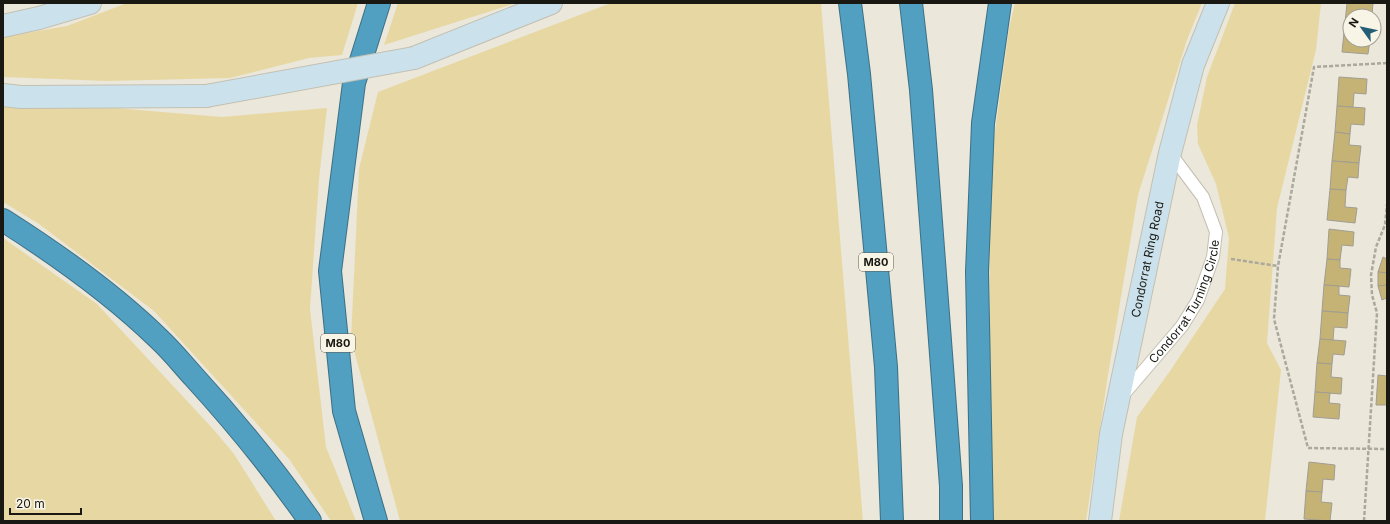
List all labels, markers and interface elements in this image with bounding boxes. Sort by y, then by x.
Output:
north arrow [1342,8,1382,48]
text: N [1345,15,1362,30]
street label: Condorrat Ring Road [1128,200,1167,319]
street label: Condorrat Turning Circle [1145,239,1222,366]
road number: M80 [859,253,893,271]
road number: M80 [321,334,355,352]
scale bar [10,490,81,516]
text: 20 m [16,496,45,511]

